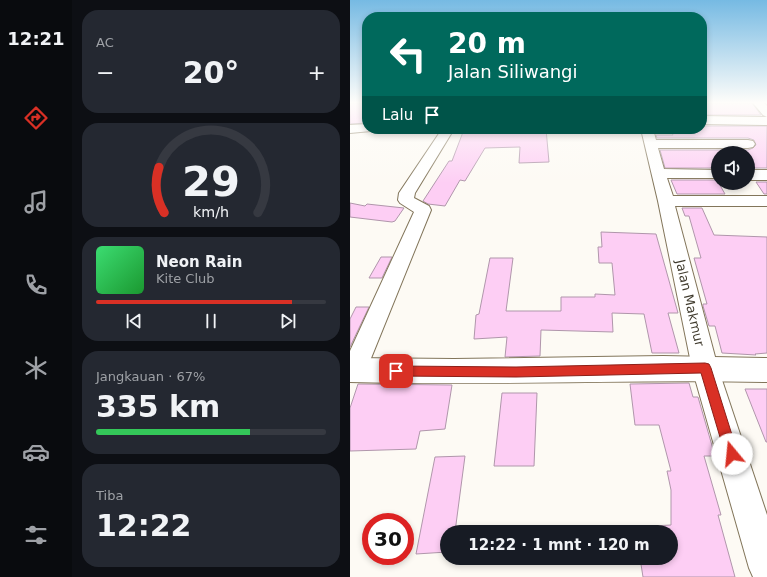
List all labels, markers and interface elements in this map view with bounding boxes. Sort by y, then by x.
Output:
text: 20 m [448,27,526,60]
text: 12:21 [7,28,65,49]
icon: left [382,28,434,80]
text: AC [96,35,114,50]
text: 20° [183,55,239,90]
text: − [96,60,114,85]
text: + [308,60,326,85]
text: Jalan Siliwangi [448,61,578,82]
icon: directions [22,104,50,132]
icon: arrive [421,104,443,126]
text: Lalu [382,106,413,124]
map controls [711,146,755,190]
button: sound [711,146,755,190]
text: 29 [182,157,240,206]
icon: music [22,188,50,216]
text: km/h [193,204,229,220]
text: Neon Rain [156,253,242,271]
street label: Jalan Makmur [672,257,707,349]
icon: phone [22,271,50,299]
text: Kite Club [156,271,215,286]
icon: previous [123,310,145,332]
icon: pause [200,310,222,332]
icon: next [277,310,299,332]
icon: climate [22,354,50,382]
pin [379,354,413,388]
icon: arrive [385,360,407,382]
text: Jangkauan · 67% [96,369,205,384]
text: 335 km [96,389,220,424]
position arrow [711,433,753,475]
icon: car [22,438,50,466]
text: Tiba [96,488,123,503]
text: 12:22 [96,508,192,543]
speed limit sign: 30 [362,513,414,565]
icon: filters [22,521,50,549]
text: 12:22 · 1 mnt · 120 m [468,536,650,554]

